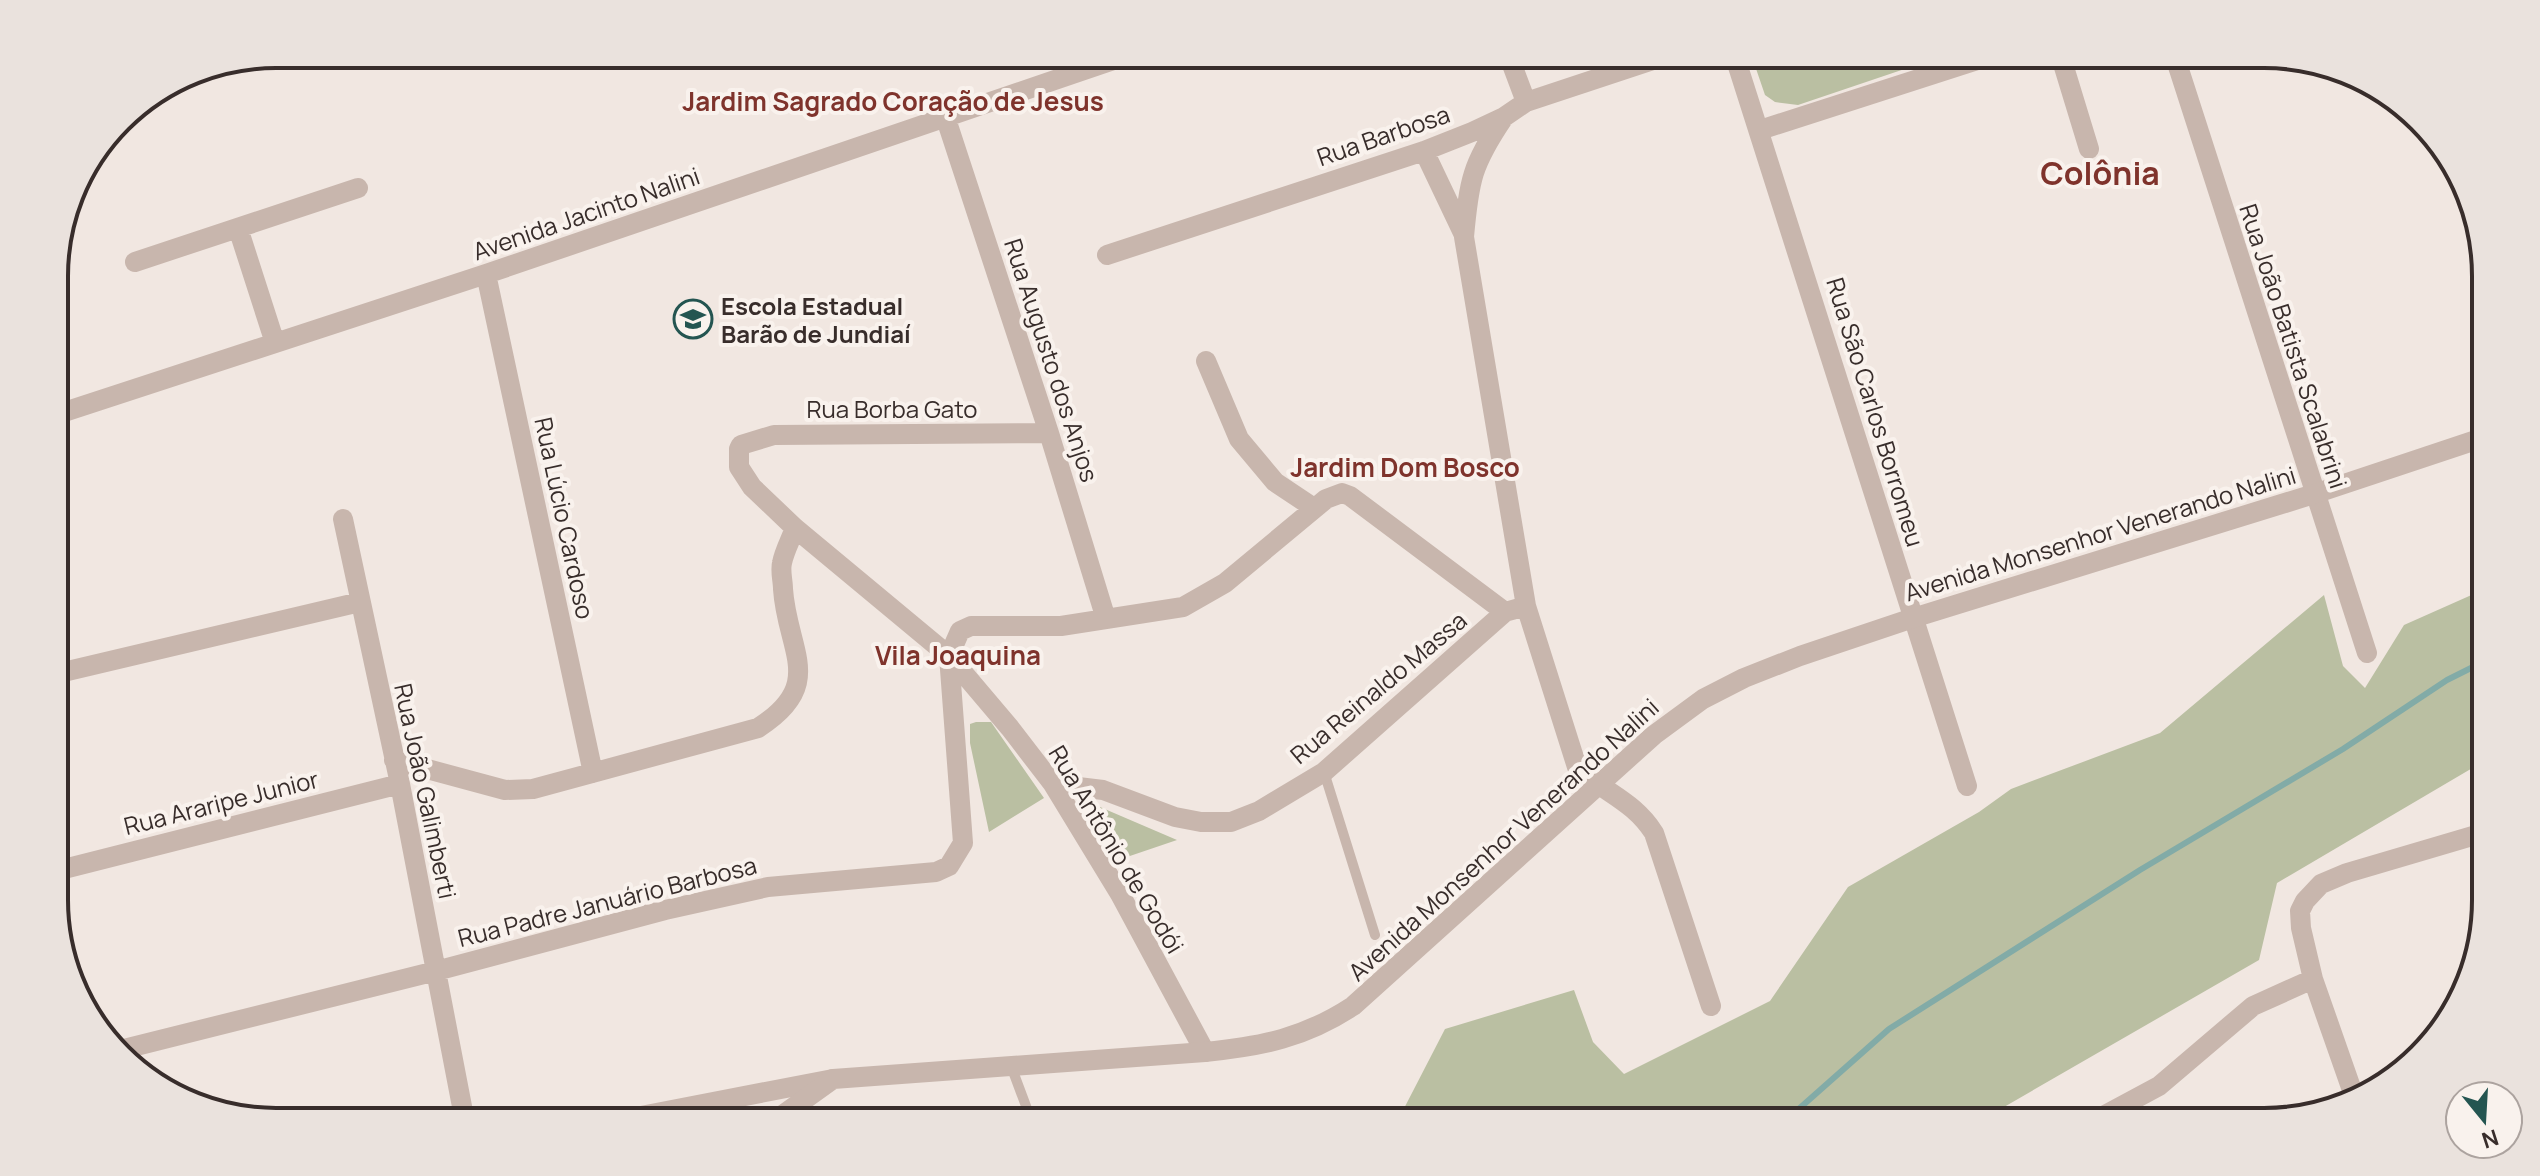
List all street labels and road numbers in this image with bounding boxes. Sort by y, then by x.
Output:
street label: Rua Barbosa [1312,97,1454,173]
street label: Avenida Jacinto Nalini [468,159,704,267]
street label: Rua João Batista Scalabrini [2232,199,2356,493]
street label: Rua Augusto dos Anjos [997,234,1107,486]
street label: Rua São Carlos Borromeu [1819,273,1933,551]
street label: Rua Borba Gato [806,392,978,425]
street label: Rua Lúcio Cardoso [527,414,603,622]
street label: Avenida Monsenhor Venerando Nalini [1900,458,2300,608]
street label: Rua Reinaldo Massa [1283,603,1473,771]
street label: Rua João Galimberti [387,680,465,902]
street label: Avenida Monsenhor Venerando Nalini [1341,690,1665,988]
street label: Rua Antônio de Godói [1042,739,1192,959]
street label: Rua Araripe Junior [120,762,322,842]
street label: Rua Padre Januário Barbosa [454,848,760,954]

